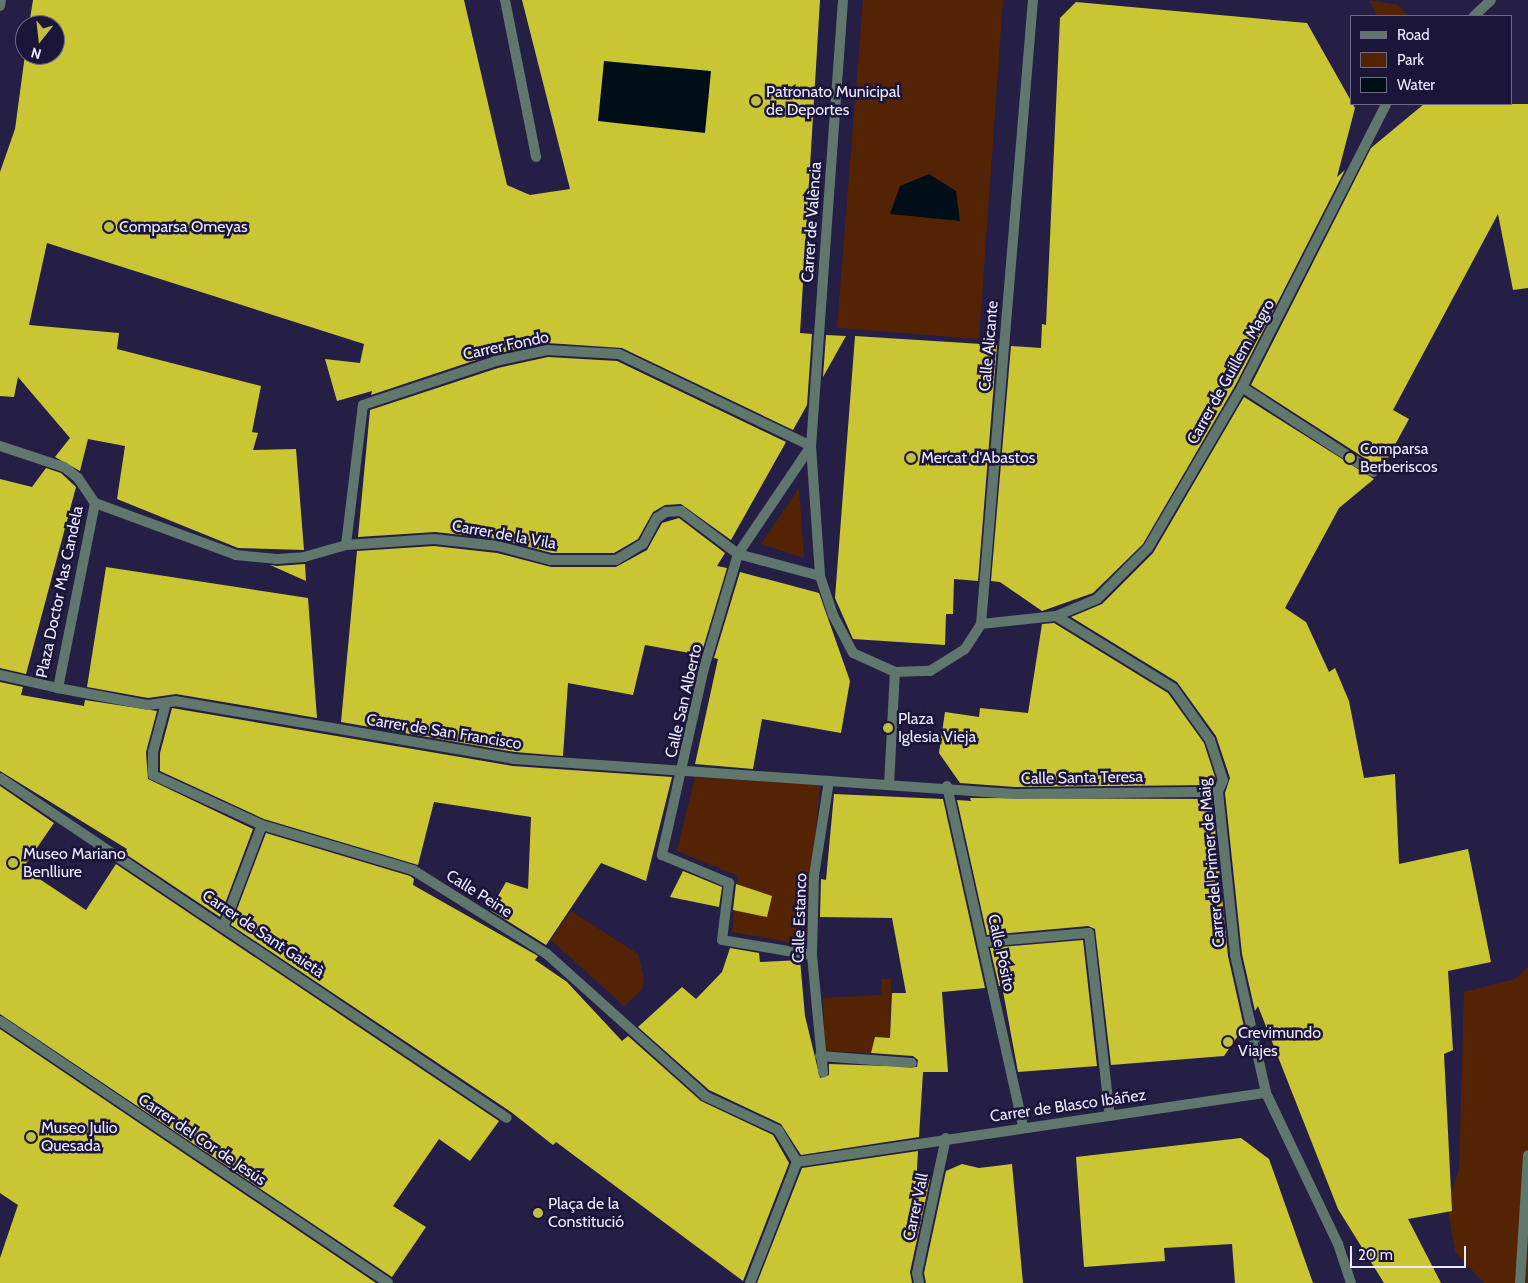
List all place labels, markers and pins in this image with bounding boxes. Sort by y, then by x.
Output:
place label: Patronato Municipal de Deportes [766,82,900,120]
marker: Patronato Municipal de Deportes [750,95,762,107]
place label: Comparsa Omeyas [119,217,248,237]
marker: Comparsa Omeyas [103,221,115,233]
place label: Comparsa Berberiscos [1360,439,1438,477]
place label: Mercat d'Abastos [921,448,1035,468]
marker: Mercat d'Abastos [905,452,917,464]
marker: Comparsa Berberiscos [1344,452,1356,464]
place label: Plaza Iglesia Vieja [898,709,976,747]
marker: Plaza Iglesia Vieja [882,722,894,734]
place label: Museo Mariano Benlliure [23,844,126,882]
marker: Museo Mariano Benlliure [7,857,19,869]
place label: Crevimundo Viajes [1238,1023,1321,1061]
marker: Crevimundo Viajes [1222,1036,1234,1048]
place label: Museo Julio Quesada [41,1118,118,1156]
marker: Museo Julio Quesada [25,1131,37,1143]
place label: Plaça de la Constitució [548,1194,624,1232]
marker: Plaça de la Constitució [532,1207,544,1219]

